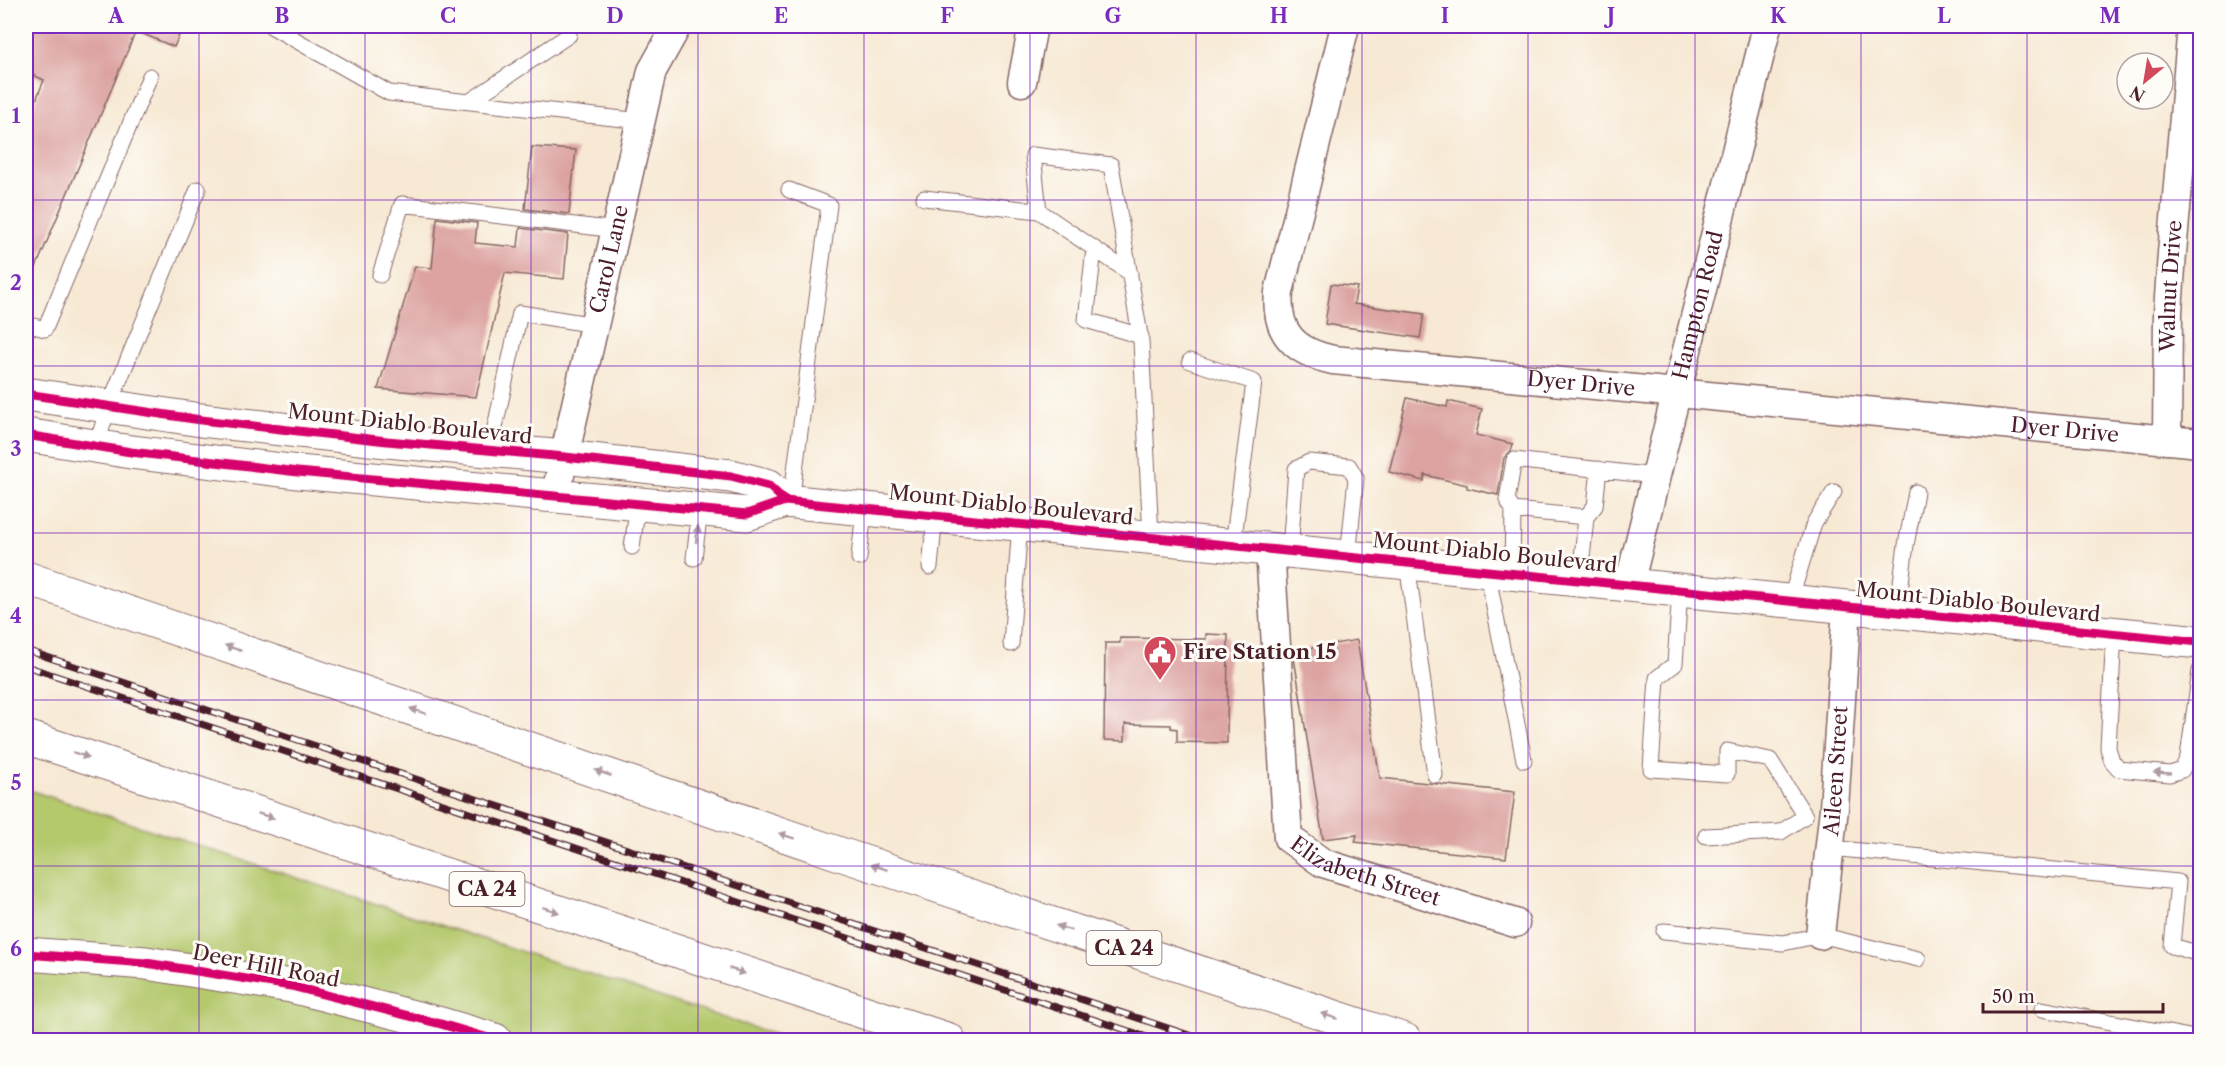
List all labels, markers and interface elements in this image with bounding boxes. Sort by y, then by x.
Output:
text: A [107,4,124,28]
text: B [275,4,290,28]
text: C [440,4,456,28]
text: D [606,4,624,28]
text: E [774,4,788,28]
text: F [940,4,954,28]
text: G [1105,4,1122,28]
text: H [1270,4,1288,28]
text: I [1441,4,1449,28]
text: J [1603,4,1615,28]
text: K [1770,4,1787,28]
text: L [1937,4,1951,28]
text: M [2099,4,2121,28]
north arrow [2115,51,2175,111]
text: N [2126,82,2149,106]
text: 1 [12,104,21,128]
street label: Carol Lane [584,202,633,316]
street label: Walnut Drive [2155,219,2187,353]
street label: Hampton Road [1667,228,1728,382]
text: 2 [10,271,22,295]
street label: Dyer Drive [1526,366,1636,401]
street label: Mount Diablo Boulevard [286,398,534,449]
street label: Dyer Drive [2010,412,2120,447]
text: 3 [10,437,22,461]
street label: Mount Diablo Boulevard [887,479,1135,530]
one-way arrow [692,524,702,543]
street label: Mount Diablo Boulevard [1371,527,1619,578]
street label: Mount Diablo Boulevard [1854,576,2102,627]
text: 4 [10,604,22,628]
public building icon: Fire Station 15 [1142,634,1178,681]
place label: Fire Station 15 [1183,639,1337,664]
one-way arrow [224,643,242,653]
street label: Aileen Street [1818,705,1853,838]
one-way arrow [409,706,427,715]
one-way arrow [72,751,90,761]
one-way arrow [594,768,612,778]
one-way arrow [2152,768,2171,777]
text: 5 [10,771,22,795]
one-way arrow [257,812,275,822]
one-way arrow [778,830,796,840]
street label: Elizabeth Street [1286,831,1444,911]
one-way arrow [870,861,888,871]
road number: CA 24 [450,872,524,906]
one-way arrow [542,906,560,915]
one-way arrow [1055,923,1073,932]
road number: CA 24 [1086,931,1162,965]
text: 6 [10,937,22,961]
street label: Deer Hill Road [191,939,342,992]
one-way arrow [728,967,746,976]
scale bar [1983,976,2163,1014]
text: 50 m [1992,986,2035,1008]
one-way arrow [1320,1010,1338,1020]

